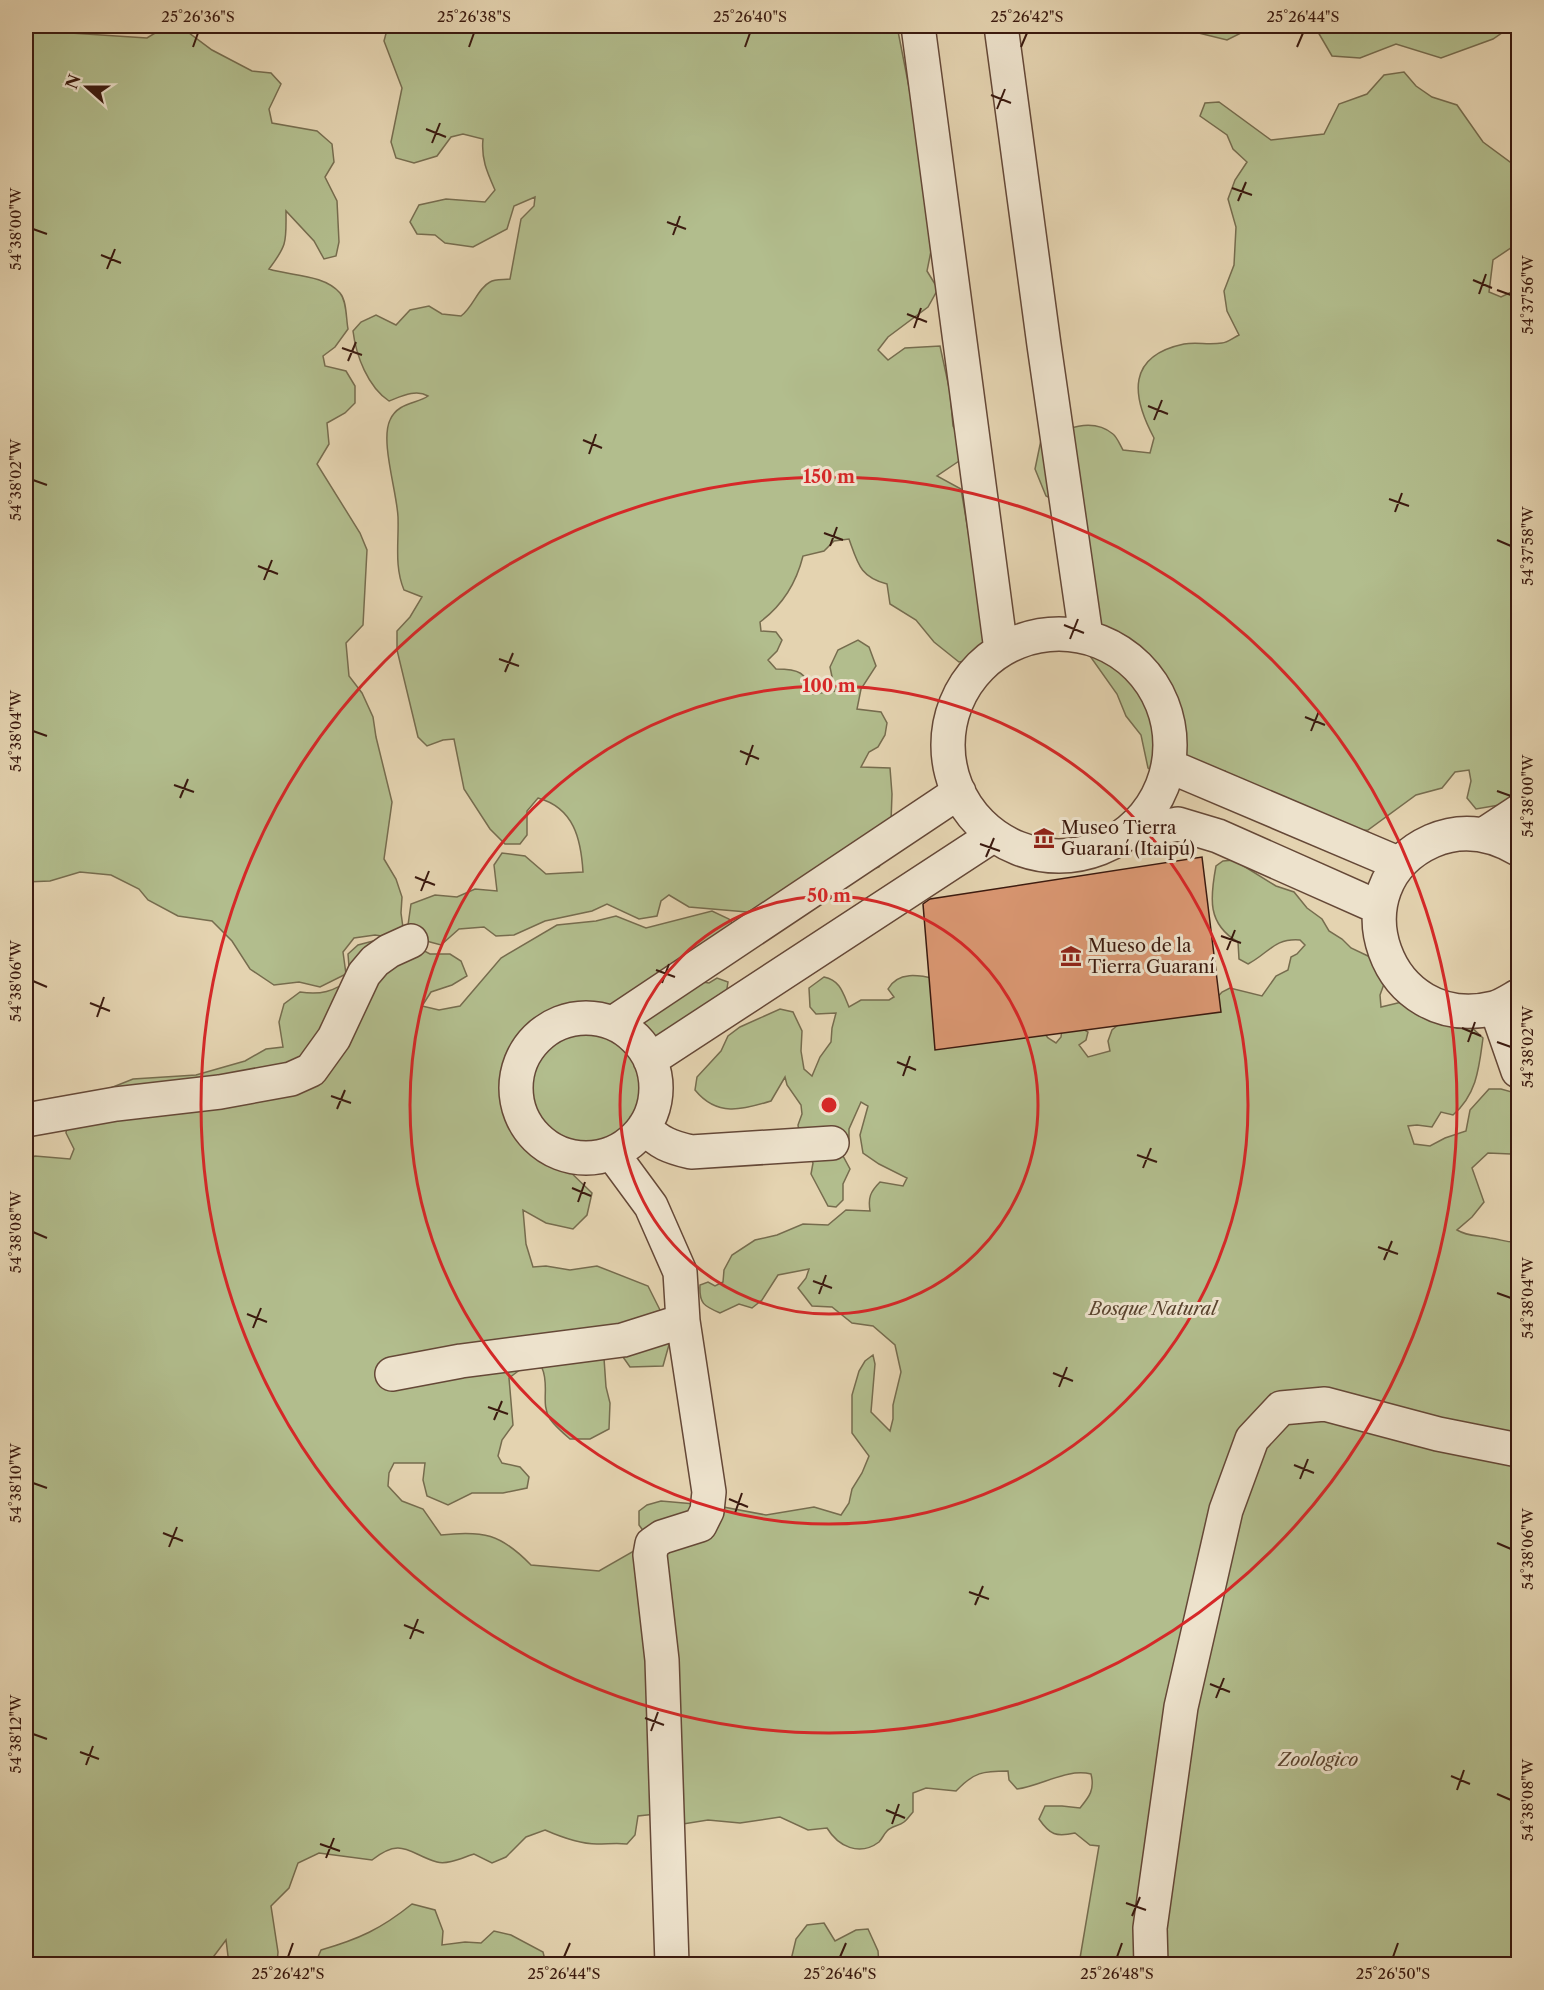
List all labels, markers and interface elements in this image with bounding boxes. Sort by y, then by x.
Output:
text: 25°26'36"S [161,7,235,26]
text: 25°26'38"S [437,7,511,26]
text: 25°26'40"S [713,7,787,26]
text: 25°26'42"S [990,7,1064,26]
text: 25°26'44"S [1266,7,1340,26]
north arrow [57,57,117,117]
text: N [61,71,85,92]
text: 54°38'00"W [6,187,25,271]
text: 54°37'56"W [1518,255,1537,335]
text: 54°38'02"W [6,438,25,521]
text: 150 m [803,466,855,488]
text: 54°37'58"W [1518,506,1537,586]
text: 100 m [802,675,856,697]
text: 54°38'04"W [6,689,25,772]
text: 54°38'00"W [1518,754,1537,838]
place label: Museo Tierra Guaraní (Itaipú) [1061,817,1195,860]
museum icon: Museo Tierra Guaraní (Itaipú) [1032,826,1056,850]
text: 50 m [807,885,851,907]
place label: Mueso de la Tierra Guaraní [1088,935,1215,978]
text: 54°38'06"W [6,939,25,1022]
museum icon: Mueso de la Tierra Guaraní [1059,944,1083,968]
text: 54°38'02"W [1518,1005,1537,1088]
centre of rings [819,1095,839,1115]
text: 54°38'08"W [6,1190,25,1273]
text: 54°38'04"W [1518,1256,1537,1339]
park label: Bosque Natural [1087,1298,1219,1320]
text: 54°38'10"W [6,1443,25,1523]
text: 54°38'06"W [1518,1507,1537,1590]
text: 54°38'12"W [6,1694,25,1773]
park label: Zoologico [1277,1749,1358,1771]
text: 54°38'08"W [1518,1758,1537,1841]
text: 25°26'42"S [251,1964,325,1983]
text: 25°26'44"S [527,1964,601,1983]
text: 25°26'46"S [803,1964,877,1983]
text: 25°26'48"S [1080,1964,1154,1983]
text: 25°26'50"S [1356,1964,1430,1983]

